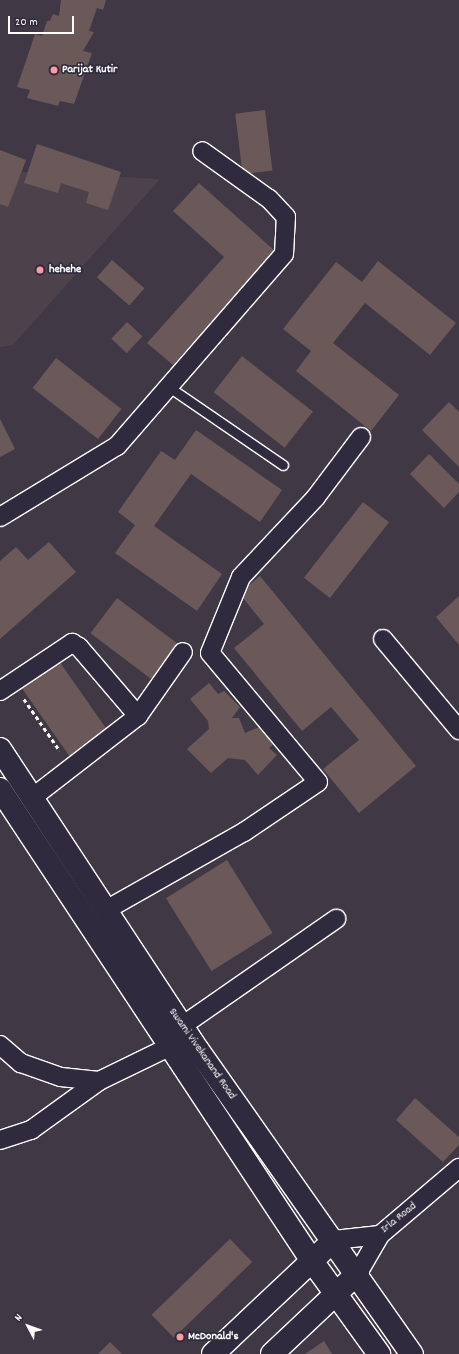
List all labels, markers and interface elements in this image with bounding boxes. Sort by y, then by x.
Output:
scale bar [10,8,76,34]
text: 20 m [15,14,38,31]
place label: Parijat Kutir [62,63,117,77]
marker: Parijat Kutir [49,65,59,75]
place label: hehehe [49,263,81,277]
marker: hehehe [34,264,46,276]
street label: Swami Vivekanand Road [165,1006,239,1102]
street label: Irla Road [378,1199,420,1237]
north arrow [8,1306,48,1346]
text: N [11,1311,27,1325]
place label: McDonald's [188,1330,238,1344]
marker: McDonald's [175,1332,185,1342]

